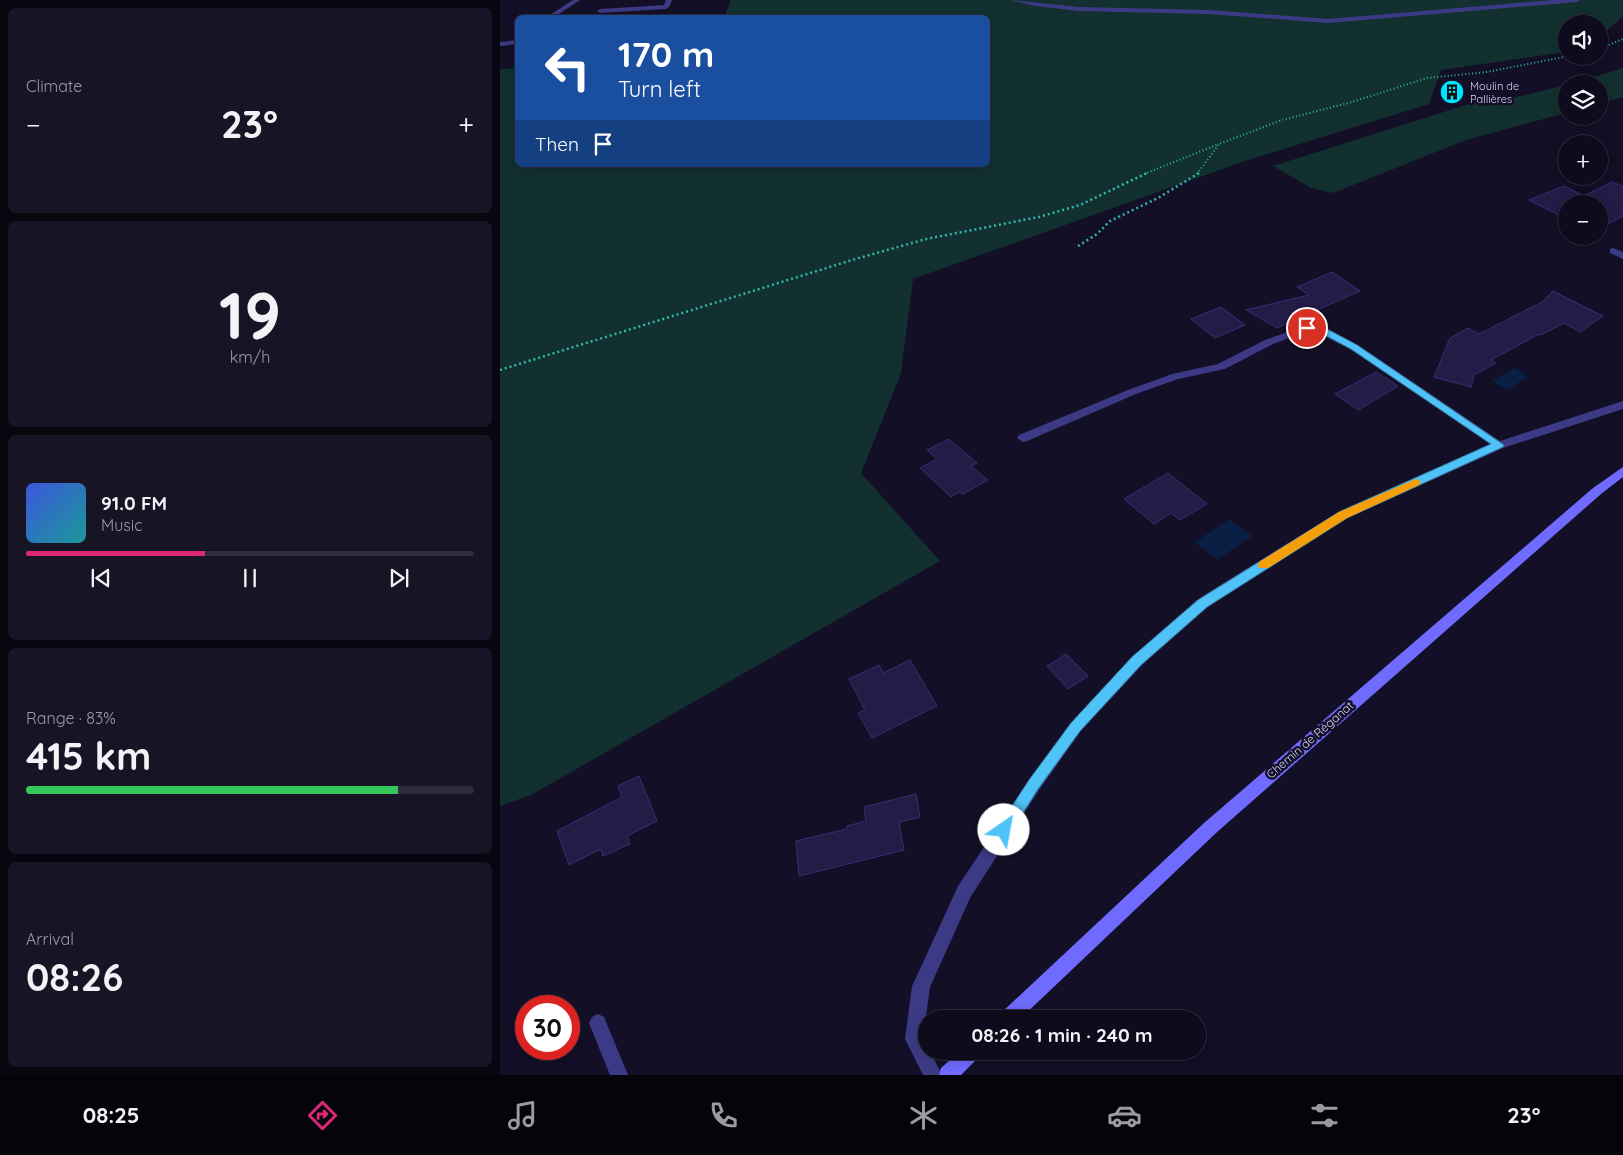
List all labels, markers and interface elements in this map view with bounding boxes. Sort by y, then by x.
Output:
map controls [1558,15,1608,245]
button: sound [1558,15,1608,65]
text: 170 m [618,32,714,76]
icon: left [535,35,600,100]
text: Turn left [618,75,701,103]
button: layers [1558,75,1608,125]
text: Climate [26,76,82,96]
building icon: Moulin de Pallières [1439,79,1465,105]
place label: Moulin de Pallières [1470,79,1519,106]
text: 23° [221,100,278,148]
text: − [26,107,41,142]
text: + [458,107,474,142]
icon: arrive [589,130,617,158]
text: Then [535,132,579,156]
button: + [1558,135,1608,185]
button: − [1558,195,1608,245]
text: 19 [219,274,281,355]
pin [1286,307,1328,349]
icon: arrive [1293,314,1321,342]
text: km/h [230,347,270,367]
text: 91.0 FM [101,491,167,515]
text: Music [101,515,143,535]
icon: previous [87,564,115,592]
icon: pause [236,564,264,592]
icon: next [385,564,413,592]
street label: Chemin de Réganat [1263,698,1356,781]
text: Range · 83% [26,708,116,728]
text: 415 km [26,732,151,780]
position arrow [977,803,1029,855]
text: Arrival [26,929,74,949]
text: 08:26 [26,953,123,1001]
speed limit sign: 30 [515,995,580,1060]
text: 08:26 · 1 min · 240 m [972,1023,1152,1047]
icon: directions [305,1098,340,1133]
icon: music [505,1098,540,1133]
icon: phone [706,1098,741,1133]
icon: climate [906,1098,941,1133]
icon: car [1107,1098,1142,1133]
icon: filters [1307,1098,1342,1133]
text: 08:25 [83,1101,139,1129]
text: 23° [1507,1101,1540,1129]

